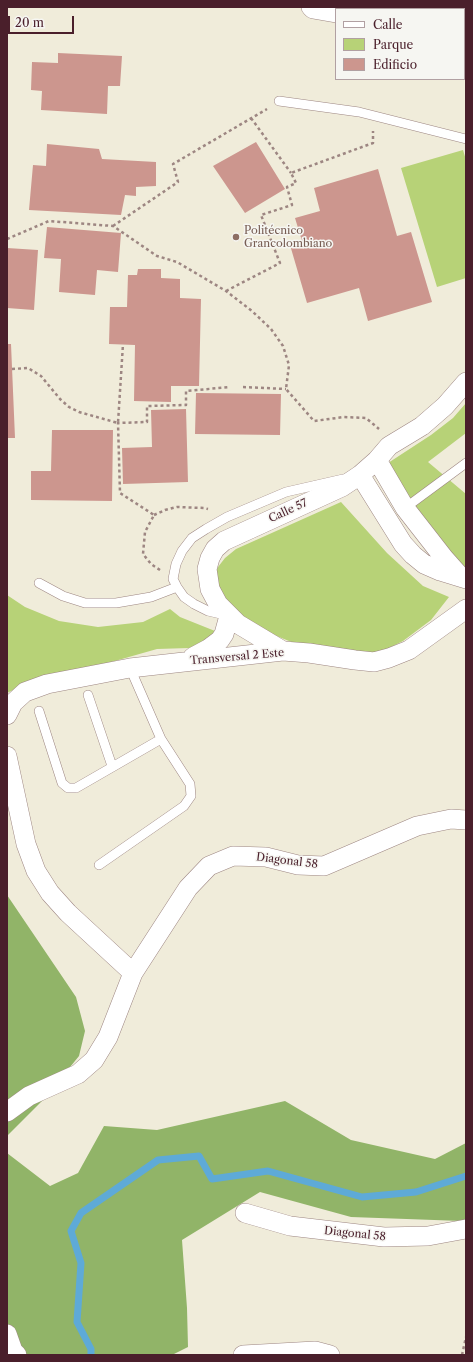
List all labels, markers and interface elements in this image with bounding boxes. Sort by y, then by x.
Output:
scale bar [10,8,76,34]
legend [335,8,465,80]
text: 20 m [15,15,44,30]
text: Calle [373,17,402,32]
text: Parque [373,37,413,52]
text: Edificio [373,57,417,72]
place label: Politécnico Grancolombiano [244,224,332,250]
marker: Politécnico Grancolombiano [231,232,241,242]
street label: Calle 57 [266,496,310,526]
street label: Transversal 2 Este [189,646,285,668]
street label: Diagonal 58 [255,851,319,871]
street label: Diagonal 58 [324,1224,386,1244]

